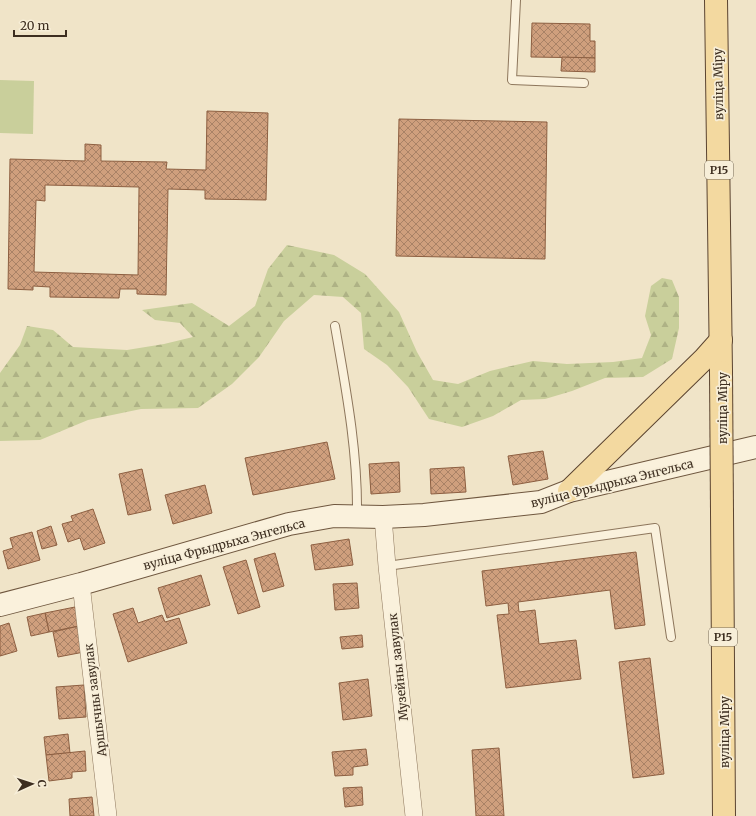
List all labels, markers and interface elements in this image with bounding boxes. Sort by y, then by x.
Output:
scale bar [14,12,66,38]
text: 20 m [20,18,49,33]
street label: вуліца Міру [710,48,726,120]
road number: Р15 [705,161,733,179]
street label: вуліца Міру [715,372,730,444]
street label: вуліца Фрыдрыха Энгельса [529,455,695,510]
street label: вуліца Фрыдрыха Энгельса [141,515,307,573]
street label: Музейны завулак [385,612,411,722]
road number: Р15 [709,628,737,646]
street label: Аршычны завулак [81,642,110,758]
street label: вуліца Міру [717,696,732,768]
north arrow [12,764,52,804]
text: С [35,779,49,787]

